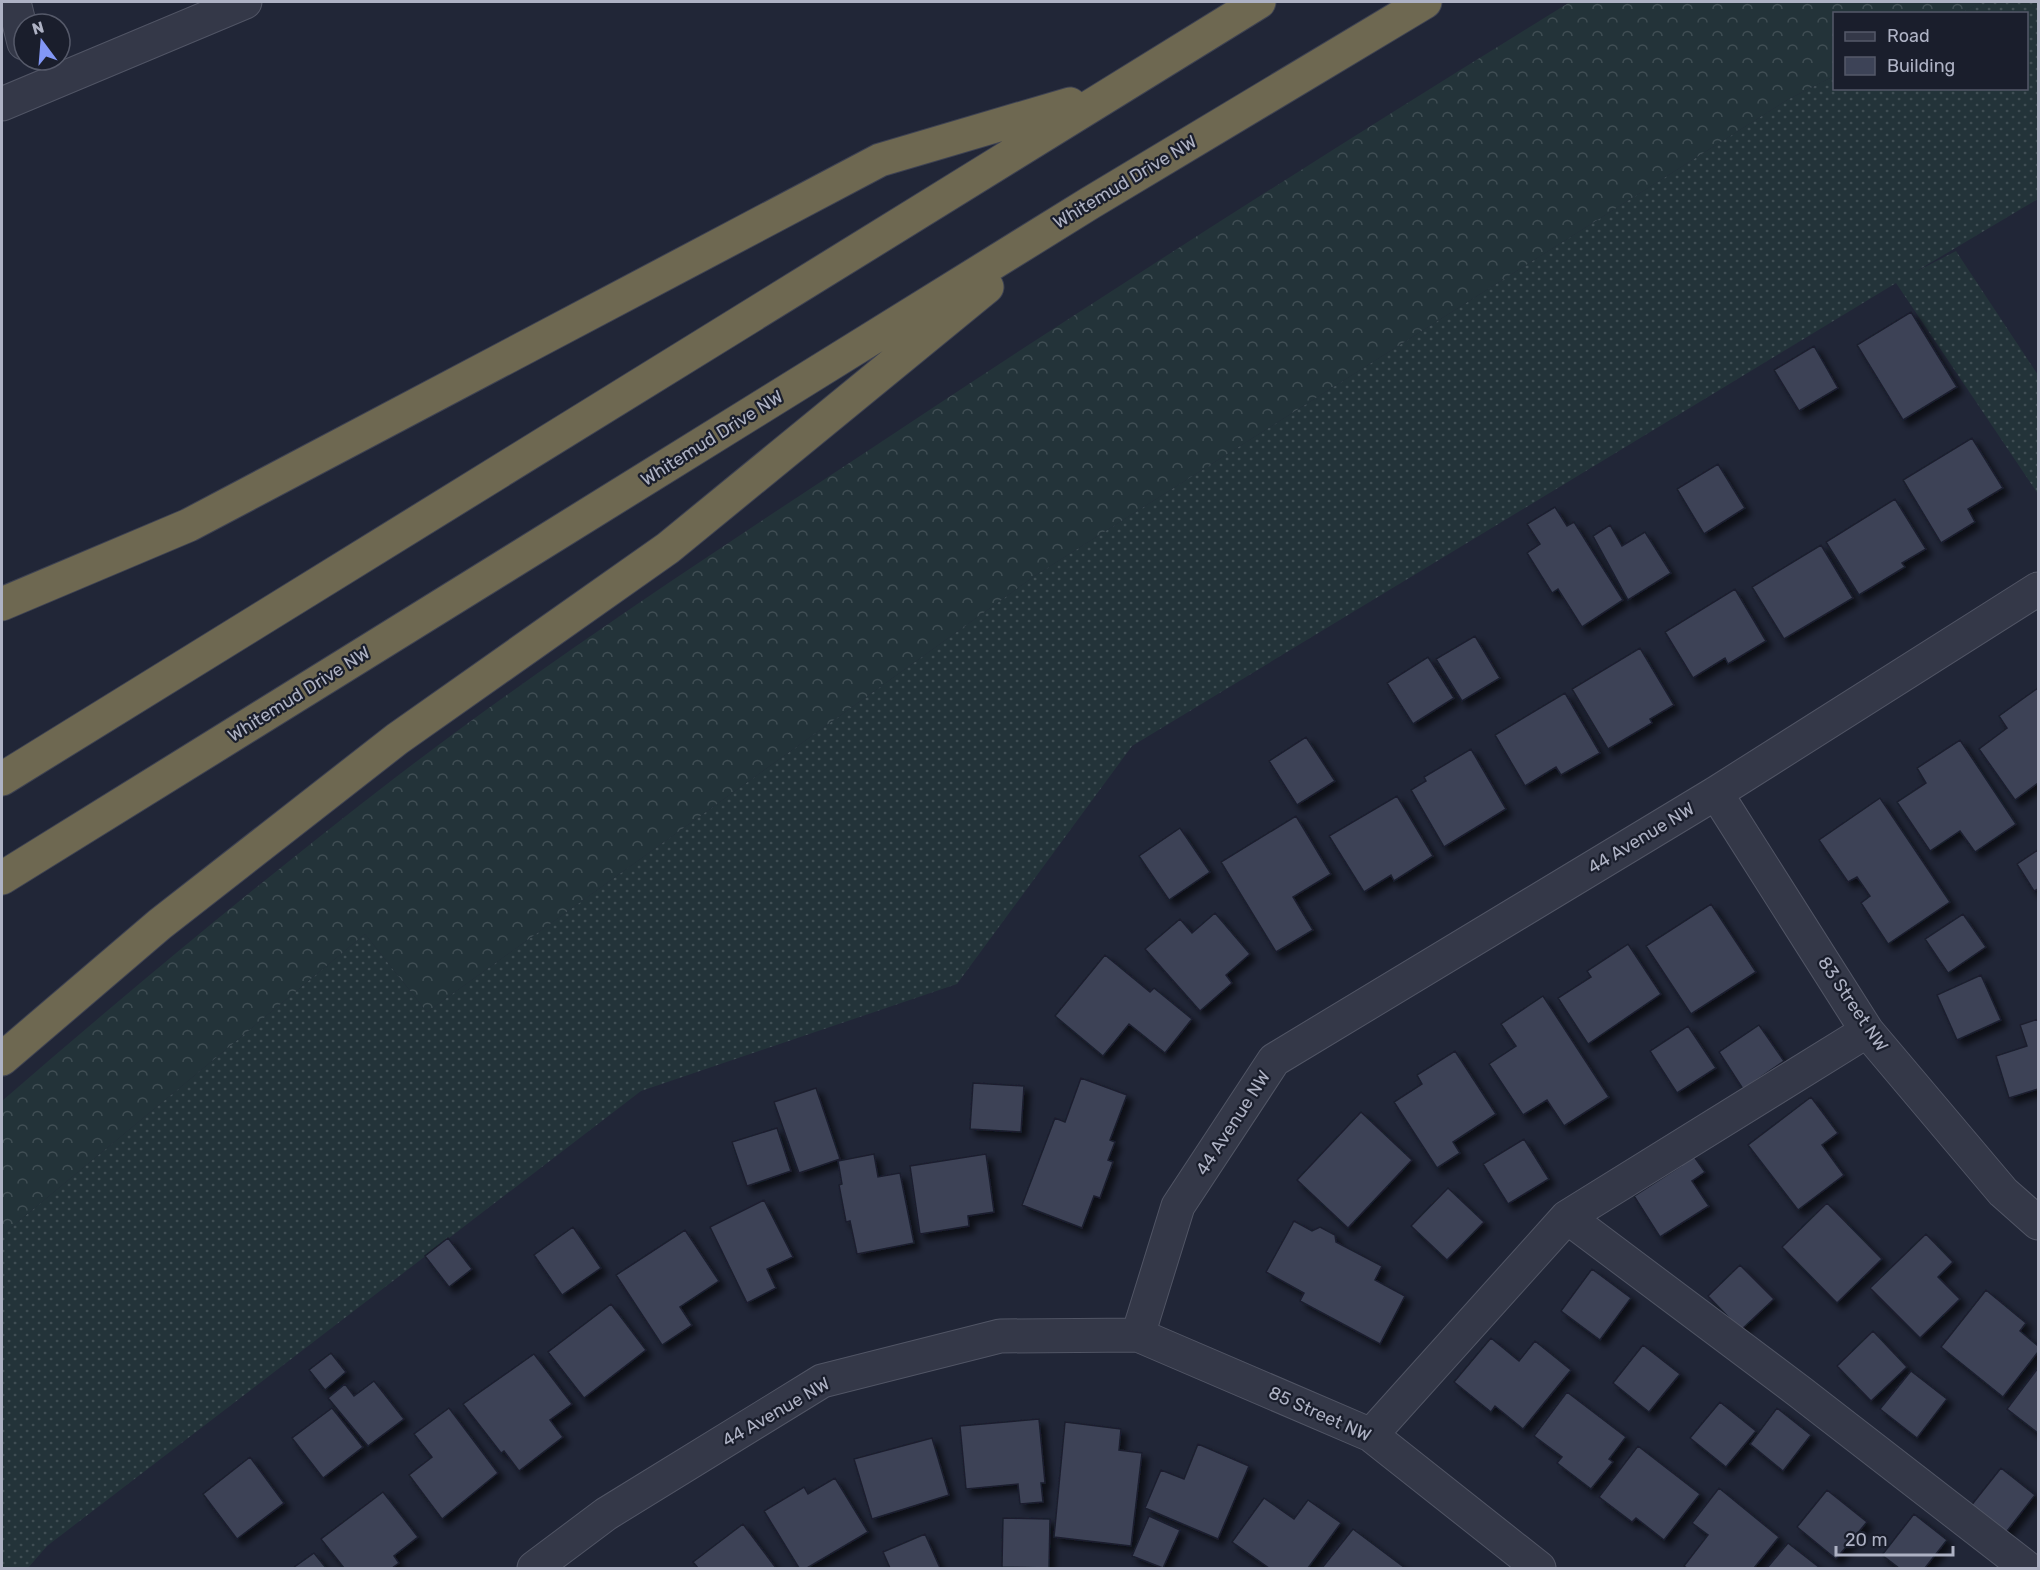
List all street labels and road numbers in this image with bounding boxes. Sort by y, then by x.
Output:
street label: Whitemud Drive NW [1049,130,1201,234]
street label: Whitemud Drive NW [637,385,787,491]
street label: Whitemud Drive NW [224,641,374,747]
street label: 44 Avenue NW [1584,797,1698,879]
street label: 83 Street NW [1813,952,1893,1056]
street label: 44 Avenue NW [1191,1066,1275,1180]
street label: 44 Avenue NW [718,1372,834,1452]
street label: 85 Street NW [1265,1382,1375,1446]

